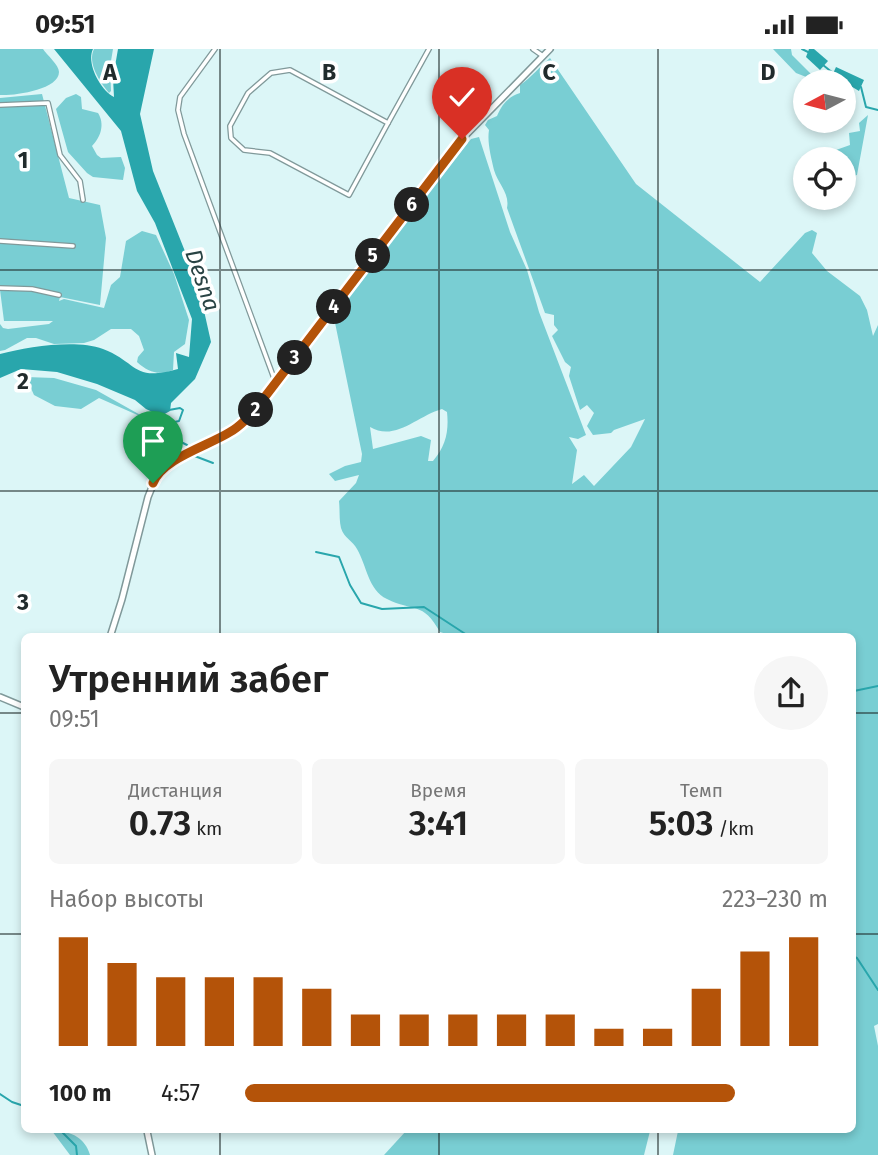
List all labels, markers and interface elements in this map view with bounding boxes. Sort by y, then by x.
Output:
text: 09:51 [35,9,95,40]
text: A [102,58,117,86]
text: B [322,58,336,86]
text: C [542,58,556,86]
text: D [761,58,776,86]
pin [432,67,492,139]
north arrow [793,70,856,133]
map controls [793,70,856,210]
icon: check [443,78,481,116]
text: 1 [18,146,28,174]
button: locate [793,147,856,210]
pin: 6 [394,187,430,223]
text: 6 [406,193,417,216]
pin: 5 [356,239,390,273]
text: 5 [367,244,378,267]
water label: Desna [179,245,227,315]
pin: 4 [316,289,352,325]
text: 4 [328,295,339,318]
pin: 3 [278,341,312,375]
text: 3 [290,346,299,369]
text: 2 [17,367,29,395]
pin: 2 [238,393,274,427]
text: 2 [251,398,260,421]
pin [123,411,183,483]
icon: arrive [134,422,172,460]
text: 3 [16,588,29,616]
text: Утренний забег [49,656,328,702]
button: share [754,656,828,730]
text: 09:51 [49,705,100,733]
text: Дистанция [128,779,223,802]
text: Время [410,779,467,802]
text: Темп [680,779,723,802]
text: 0.73 [129,802,191,844]
text: 3:41 [409,802,468,844]
text: 5:03 [649,802,713,844]
text: km [191,817,222,840]
text: /km [713,817,754,840]
text: Набор высоты [49,885,204,913]
text: 223–230 m [722,885,828,913]
text: 100 m [49,1079,111,1107]
text: 4:57 [161,1079,200,1107]

